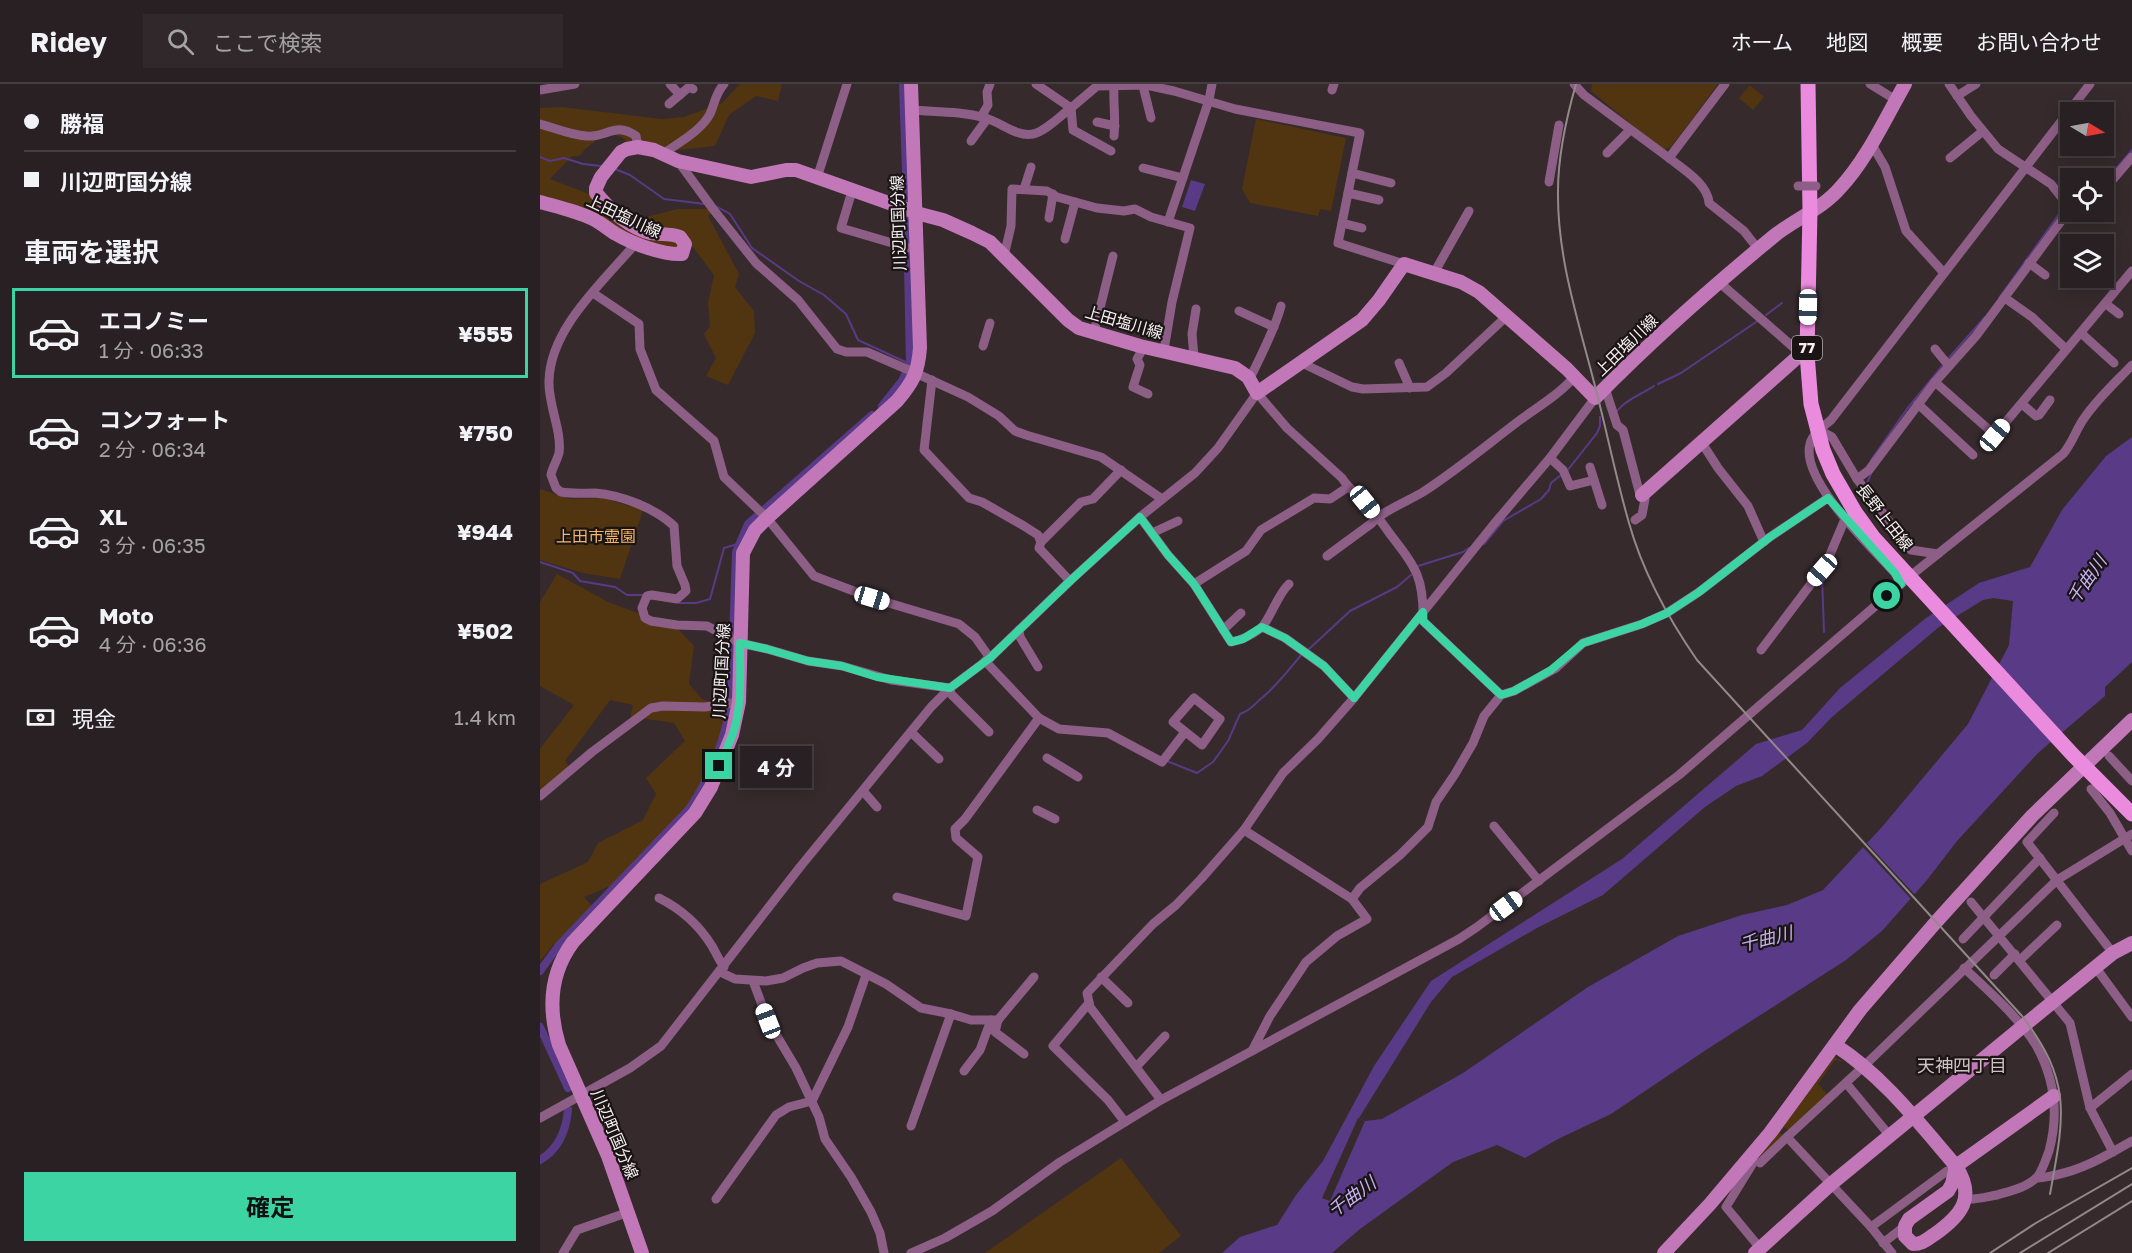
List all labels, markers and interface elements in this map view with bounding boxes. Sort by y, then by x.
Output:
search box [143,14,563,68]
text: Ridey [30,25,107,58]
icon: search [164,25,197,58]
text: ここで検索 [212,29,322,56]
text: ホーム [1731,29,1793,55]
text: 地図 [1826,29,1868,55]
text: 概要 [1901,29,1943,55]
text: お問い合わせ [1976,29,2102,55]
north arrow [2060,102,2114,156]
map controls [2060,102,2114,288]
text: 勝福 [60,110,104,137]
text: 川辺町国分線 [60,168,192,195]
button: locate [2060,168,2114,222]
street label: 川辺町国分線 [886,175,910,271]
street label: 上田塩川線 [584,190,664,242]
button: layers [2060,234,2114,288]
text: 車両を選択 [24,236,159,268]
car [1799,289,1817,325]
street label: 上田塩川線 [1083,301,1165,343]
icon: car [27,306,81,360]
text: エコノミー [99,307,209,334]
street label: 上田塩川線 [1590,310,1662,380]
text: ¥555 [458,320,513,347]
road number: 77 [1792,336,1822,360]
text: 1 分 · 06:33 [99,338,204,362]
icon: car [27,405,81,459]
text: コンフォート [99,406,230,433]
car [1977,415,2013,455]
text: ¥750 [459,419,513,446]
text: 2 分 · 06:34 [99,437,206,461]
street label: 長野上田線 [1852,479,1918,555]
car [1347,482,1383,522]
text: XL [99,503,127,530]
icon: car [27,504,81,558]
text: ¥944 [457,518,513,545]
park label: 上田市霊園 [556,526,636,546]
text: 3 分 · 06:35 [99,533,206,557]
water label: 千曲川 [2062,549,2112,608]
car [1803,551,1841,589]
route start [1873,582,1900,609]
car [852,584,892,612]
text: Moto [99,602,154,629]
icon: car [27,603,81,657]
text: ¥502 [457,617,513,644]
street label: 川辺町国分線 [709,623,733,719]
text: 4 分 · 06:36 [99,632,207,656]
icon: cash [24,701,57,734]
text: 現金 [72,705,116,732]
text: 1.4 km [454,705,516,729]
callout: 4 分 [740,745,812,787]
route end [705,752,732,779]
text: 4 分 [757,755,795,779]
car [1486,888,1526,924]
water label: 千曲川 [1737,920,1797,955]
car [753,1001,783,1041]
district label: 天神四丁目 [1917,1054,2007,1076]
street label: 川辺町国分線 [587,1086,643,1182]
water label: 千曲川 [1323,1170,1381,1221]
button: 確定 [24,1172,516,1241]

